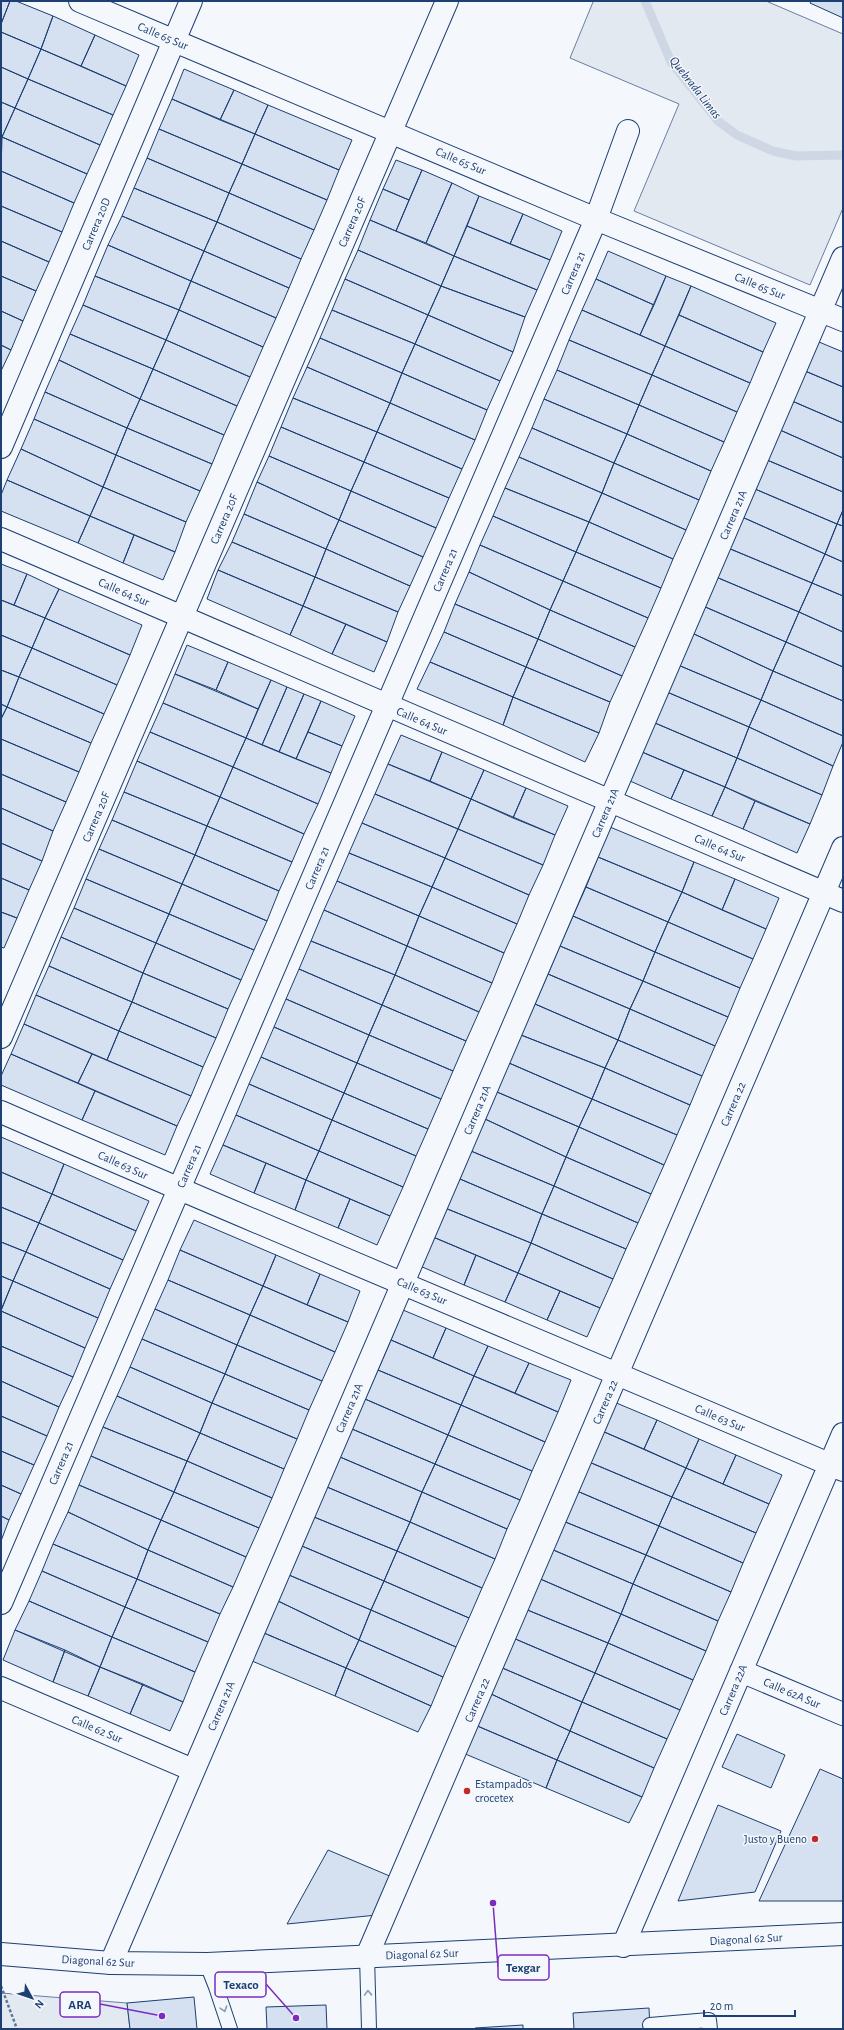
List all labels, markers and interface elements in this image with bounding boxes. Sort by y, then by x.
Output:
street label: Calle 65 Sur [136,20,190,52]
water label: Quebrada Limas [667,54,723,122]
street label: Calle 65 Sur [434,145,488,177]
street label: Carrera 20F [336,194,368,249]
street label: Carrera 20D [80,196,113,252]
street label: Carrera 21 [559,250,587,296]
street label: Calle 65 Sur [733,270,787,302]
street label: Carrera 21A [717,488,749,542]
street label: Carrera 20F [208,491,240,546]
street label: Carrera 21 [431,547,459,593]
street label: Calle 64 Sur [97,576,151,608]
street label: Calle 64 Sur [395,705,449,737]
street label: Carrera 21A [589,786,621,840]
street label: Carrera 20F [80,789,112,844]
street label: Calle 64 Sur [693,832,747,864]
street label: Carrera 21 [303,845,331,891]
street label: Carrera 22 [718,1079,748,1128]
street label: Carrera 21A [461,1083,493,1137]
street label: Carrera 21 [175,1143,203,1189]
street label: Calle 63 Sur [96,1149,150,1181]
street label: Calle 63 Sur [395,1275,449,1307]
street label: Carrera 22 [590,1377,620,1426]
street label: Carrera 21A [333,1381,365,1435]
street label: Calle 63 Sur [693,1402,747,1434]
street label: Carrera 21 [47,1440,75,1486]
street label: Carrera 22A [717,1663,749,1717]
street label: Carrera 22 [462,1675,492,1724]
street label: Calle 62A Sur [762,1676,822,1710]
street label: Carrera 21A [205,1679,237,1733]
street label: Calle 62 Sur [70,1713,124,1745]
place label: Estampados crocetex [475,1778,532,1804]
marker: Estampados crocetex [462,1786,472,1796]
place label: Justo y Bueno [744,1833,807,1846]
marker: Justo y Bueno [810,1834,820,1844]
street label: Diagonal 62 Sur [709,1931,783,1947]
street label: Diagonal 62 Sur [385,1947,459,1961]
street label: Diagonal 62 Sur [61,1953,135,1969]
callout: Texgar [498,1955,549,1980]
text: Texgar [506,1962,541,1975]
callout: Texaco [215,1972,266,1997]
north arrow [12,1978,52,2018]
text: Texaco [223,1979,259,1992]
one-way arrow [364,1990,372,1996]
callout: ARA [60,1992,100,2017]
scale bar [704,1992,795,2018]
text: N [33,1998,46,2011]
text: ARA [68,1999,92,2012]
text: 20 m [710,2000,733,2012]
one-way arrow [219,2006,228,2013]

